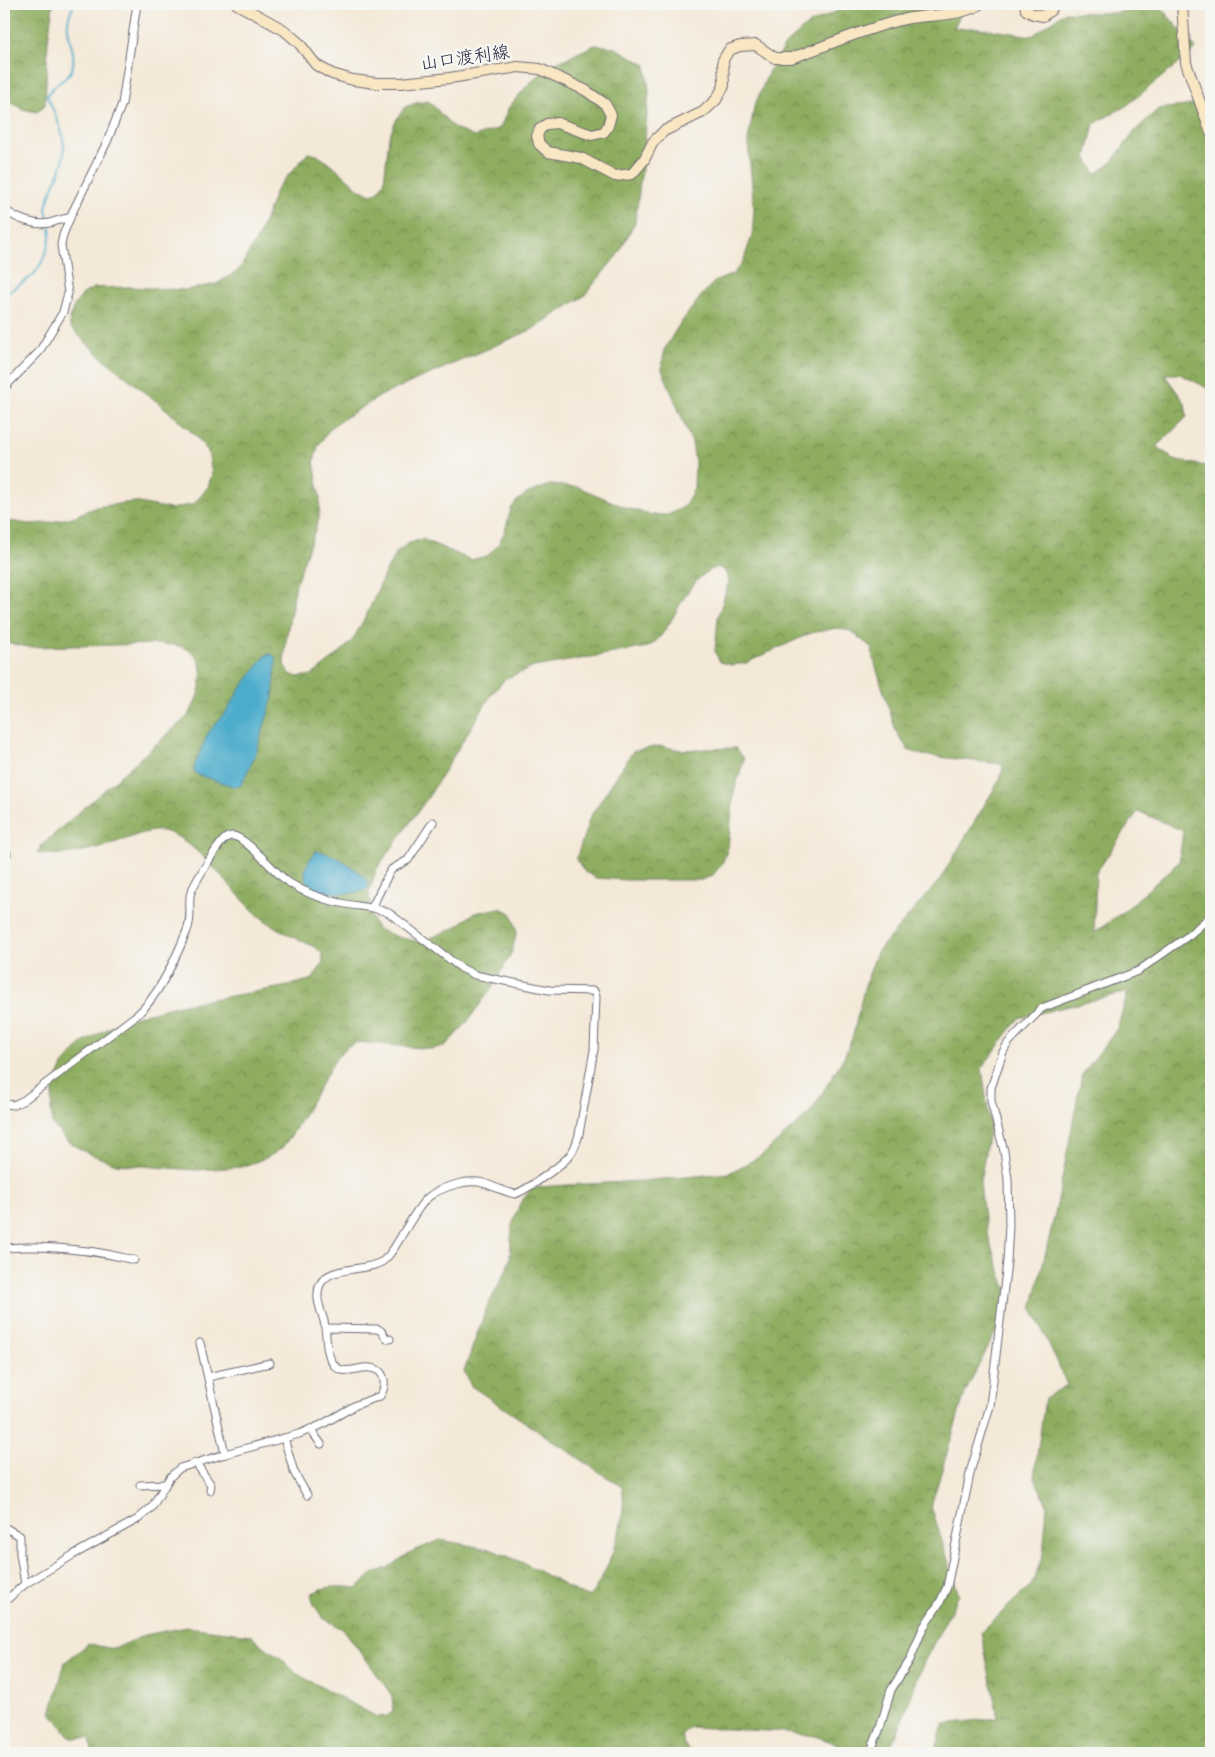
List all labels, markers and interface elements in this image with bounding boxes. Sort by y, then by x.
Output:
street label: 山口渡利線 [419,41,511,75]

